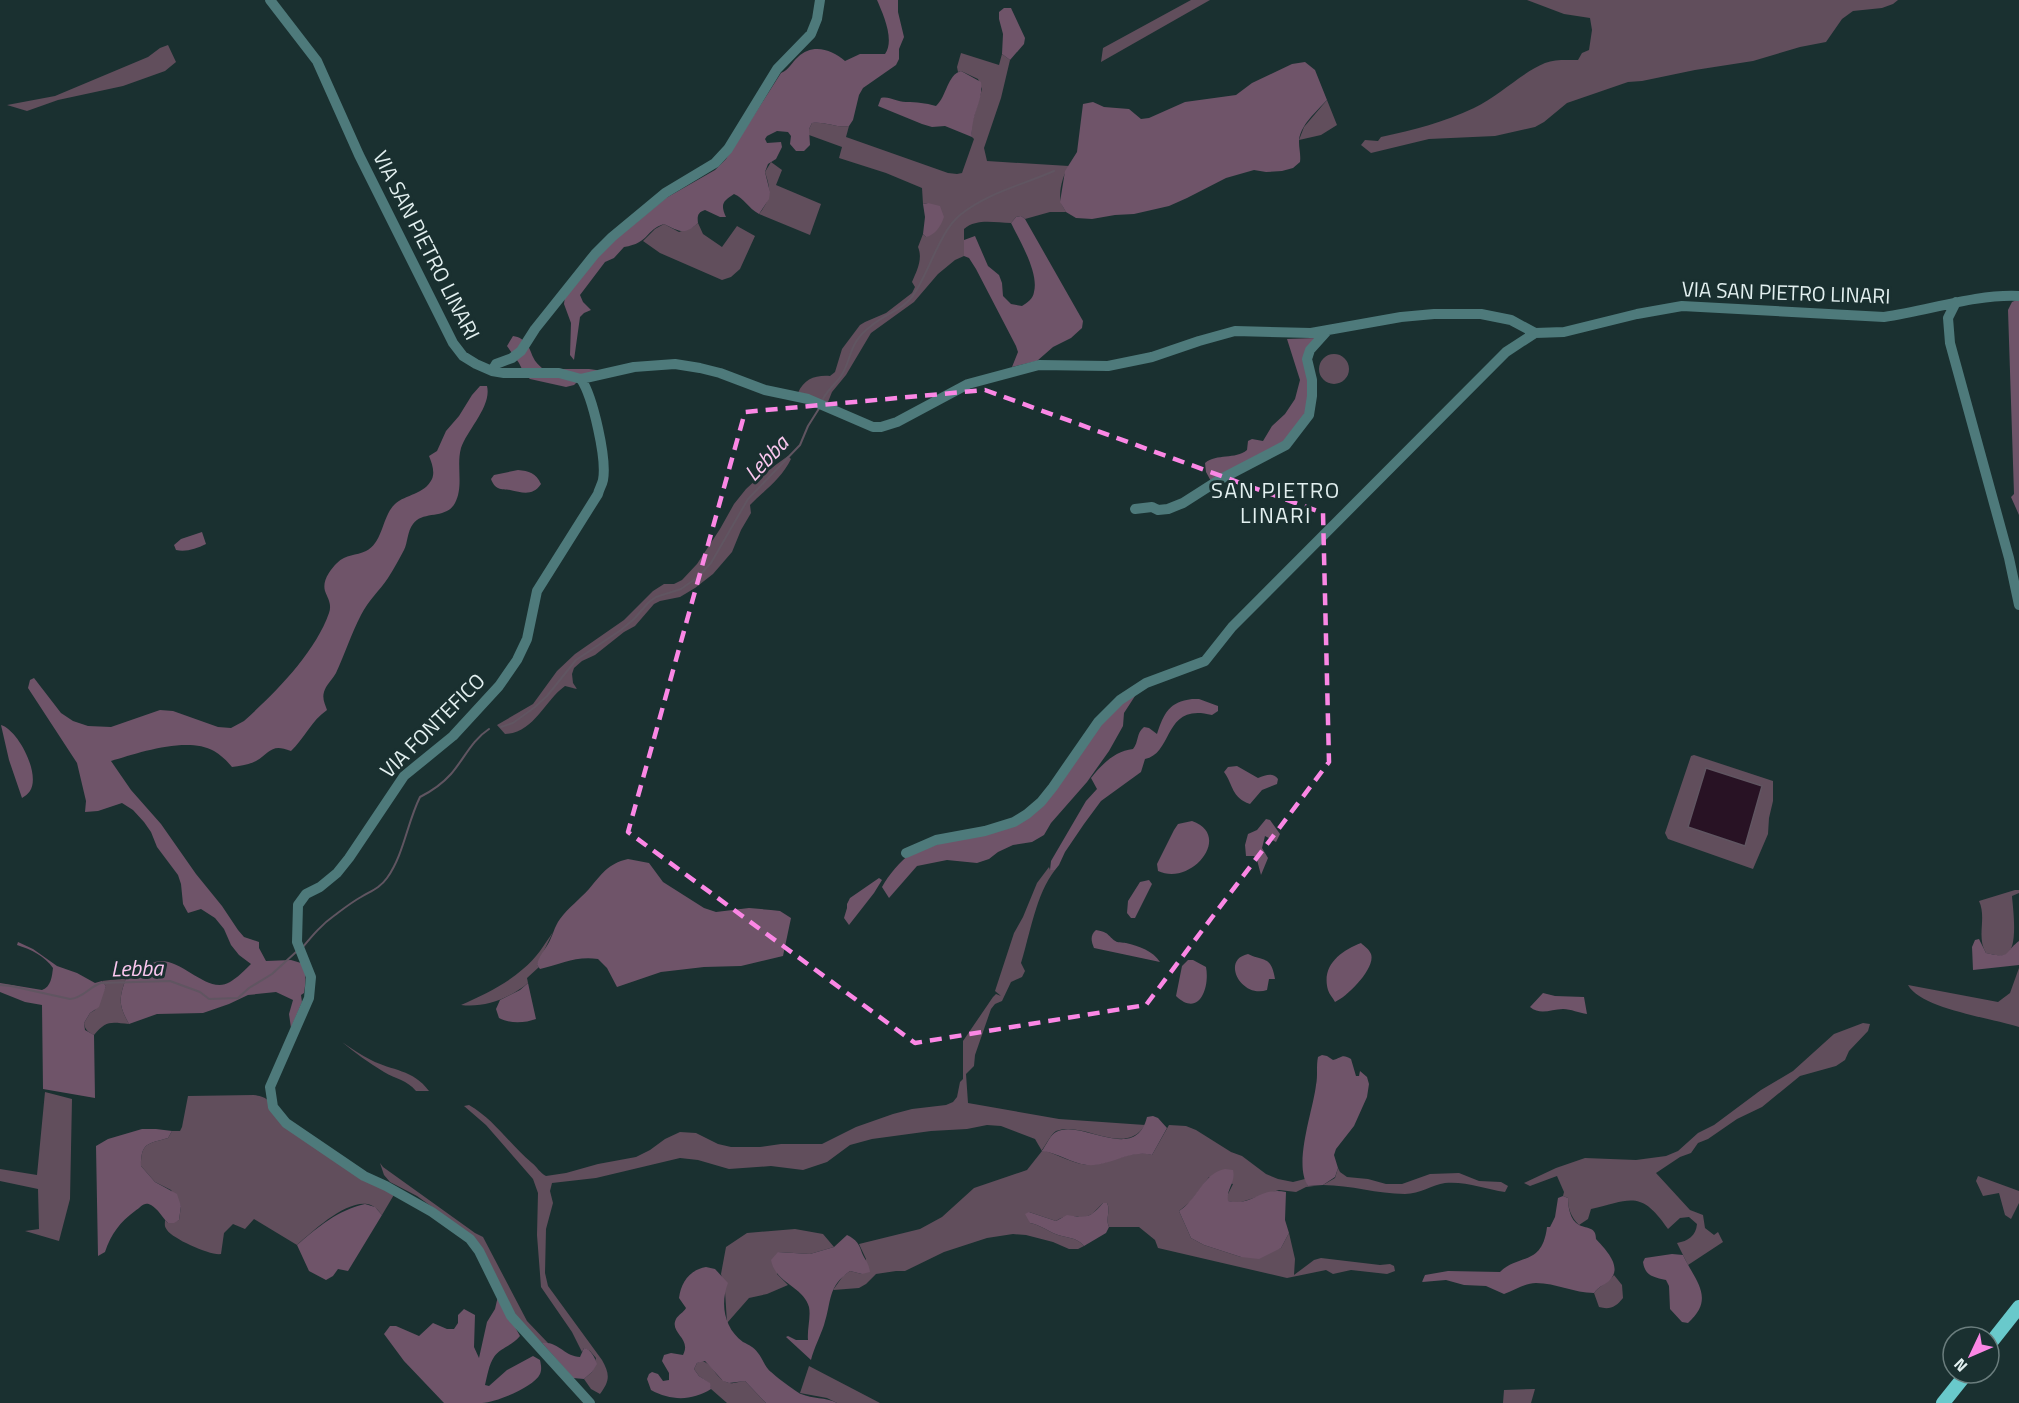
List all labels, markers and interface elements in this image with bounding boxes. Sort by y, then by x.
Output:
street label: VIA SAN PIETRO LINARI [365,145,489,345]
street label: VIA SAN PIETRO LINARI [1681,272,1891,312]
water label: Lebba [736,426,798,489]
district label: SAN PIETRO LINARI [1211,473,1341,532]
street label: VIA FONTEFICO [372,665,492,785]
water label: Lebba [111,951,165,985]
north arrow [1941,1325,2001,1385]
text: N [1948,1353,1973,1378]

